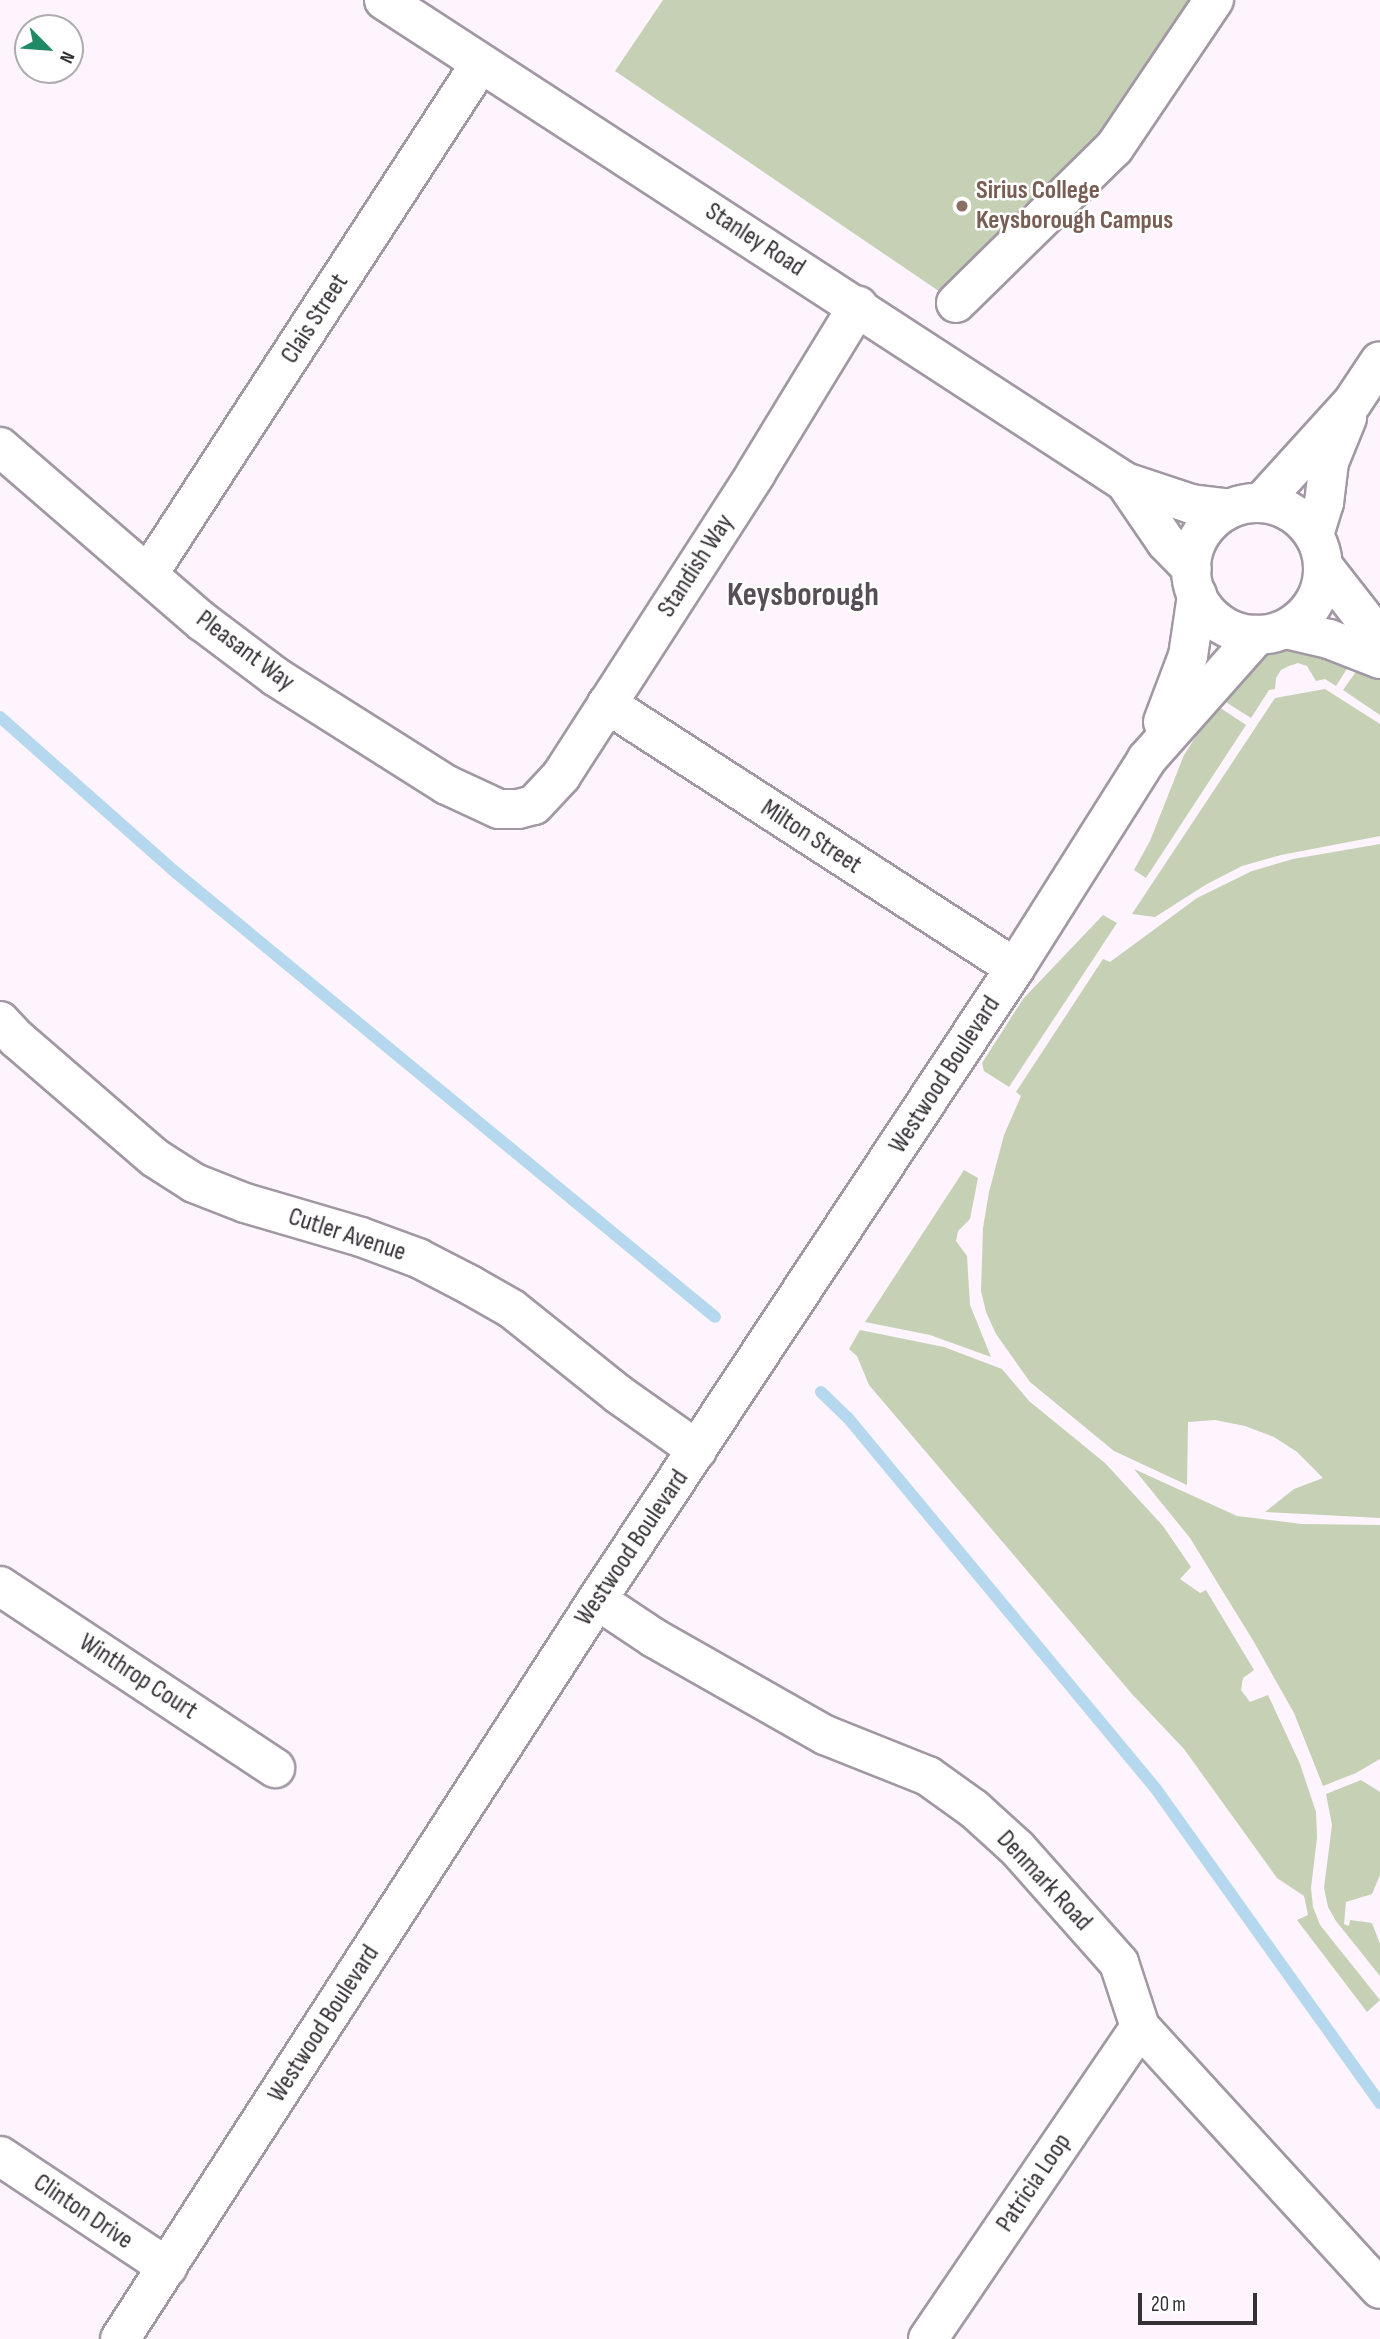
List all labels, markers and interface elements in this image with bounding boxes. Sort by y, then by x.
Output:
north arrow [14,14,84,84]
text: N [54,48,79,67]
place label: Sirius College Keysborough Campus [976,175,1173,236]
street label: Stanley Road [699,196,811,284]
marker: Sirius College Keysborough Campus [954,198,970,214]
street label: Clais Street [275,268,355,370]
street label: Standish Way [651,509,741,623]
district label: Keysborough [727,576,879,616]
street label: Pleasant Way [190,604,300,698]
street label: Milton Street [755,793,867,881]
street label: Westwood Boulevard [883,991,1007,1159]
street label: Cutler Avenue [284,1201,410,1269]
street label: Westwood Boulevard [568,1464,696,1632]
street label: Winthrop Court [73,1627,203,1727]
street label: Denmark Road [990,1824,1098,1938]
street label: Westwood Boulevard [262,1940,386,2108]
street label: Patricia Loop [990,2128,1078,2238]
street label: Clinton Drive [27,2167,139,2257]
scale bar [1142,2280,1261,2324]
text: 20 m [1151,2292,1186,2317]

